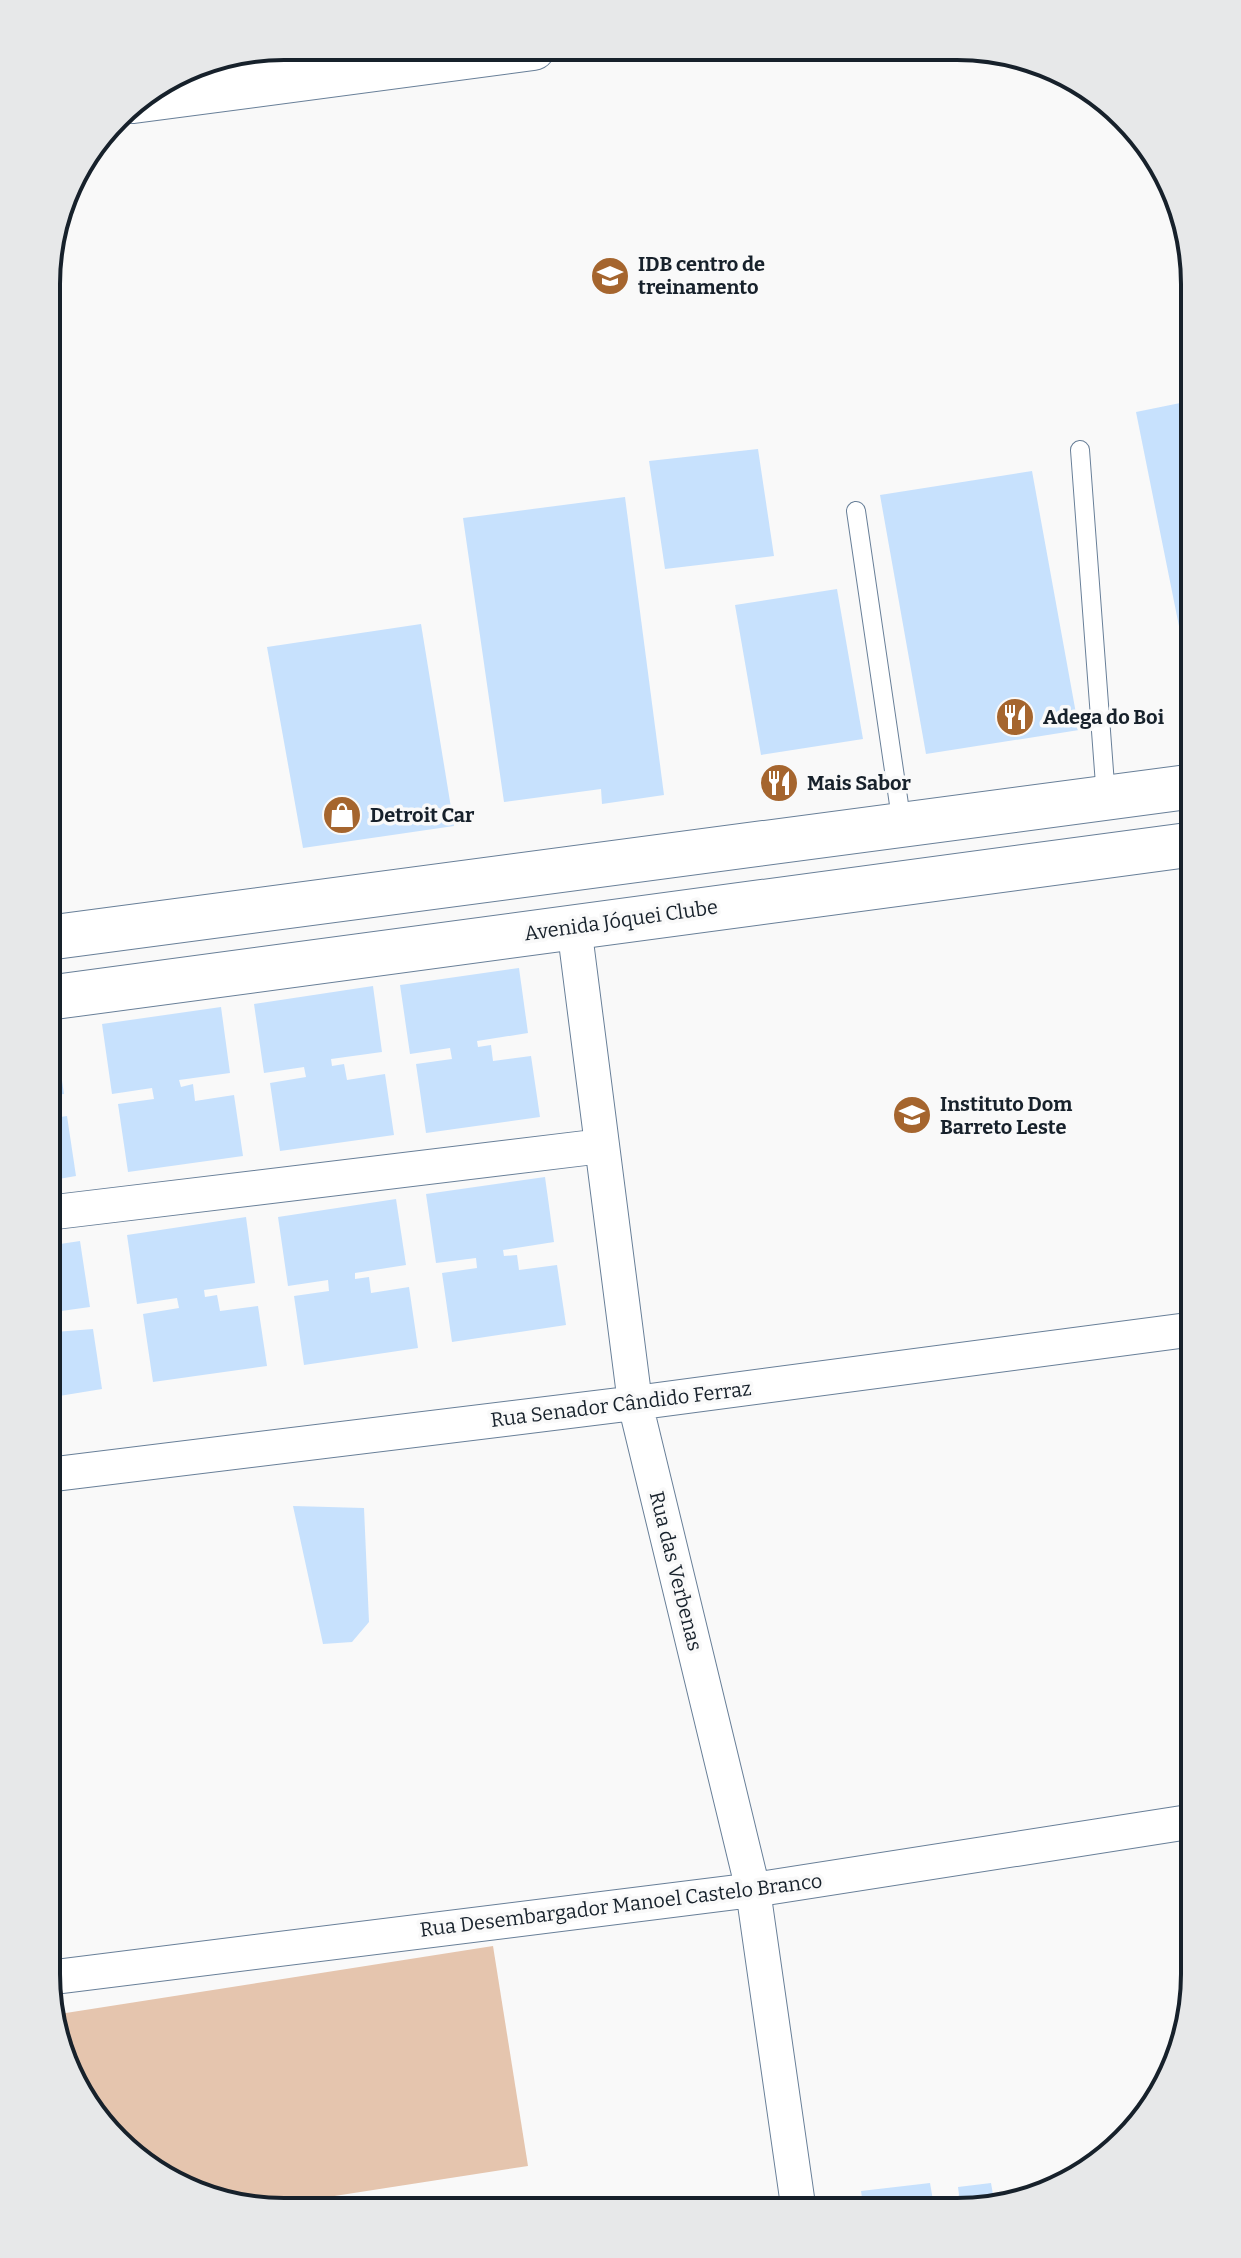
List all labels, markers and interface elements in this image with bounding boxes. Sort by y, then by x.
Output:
place label: IDB centro de treinamento [638,252,765,299]
school or university icon: IDB centro de treinamento [589,255,631,297]
restaurant icon: Adega do Boi [994,696,1036,738]
place label: Adega do Boi [1043,705,1165,729]
restaurant icon: Mais Sabor [758,762,800,804]
place label: Mais Sabor [807,771,911,795]
shop icon: Detroit Car [321,794,363,836]
place label: Detroit Car [370,803,475,827]
street label: Avenida Jóquei Clube [523,895,719,945]
place label: Instituto Dom Barreto Leste [940,1092,1072,1139]
school or university icon: Instituto Dom Barreto Leste [891,1094,933,1136]
street label: Rua Senador Cândido Ferraz [489,1376,753,1432]
street label: Rua das Verbenas [645,1489,707,1653]
street label: Rua Desembargador Manoel Castelo Branco [418,1868,824,1942]

